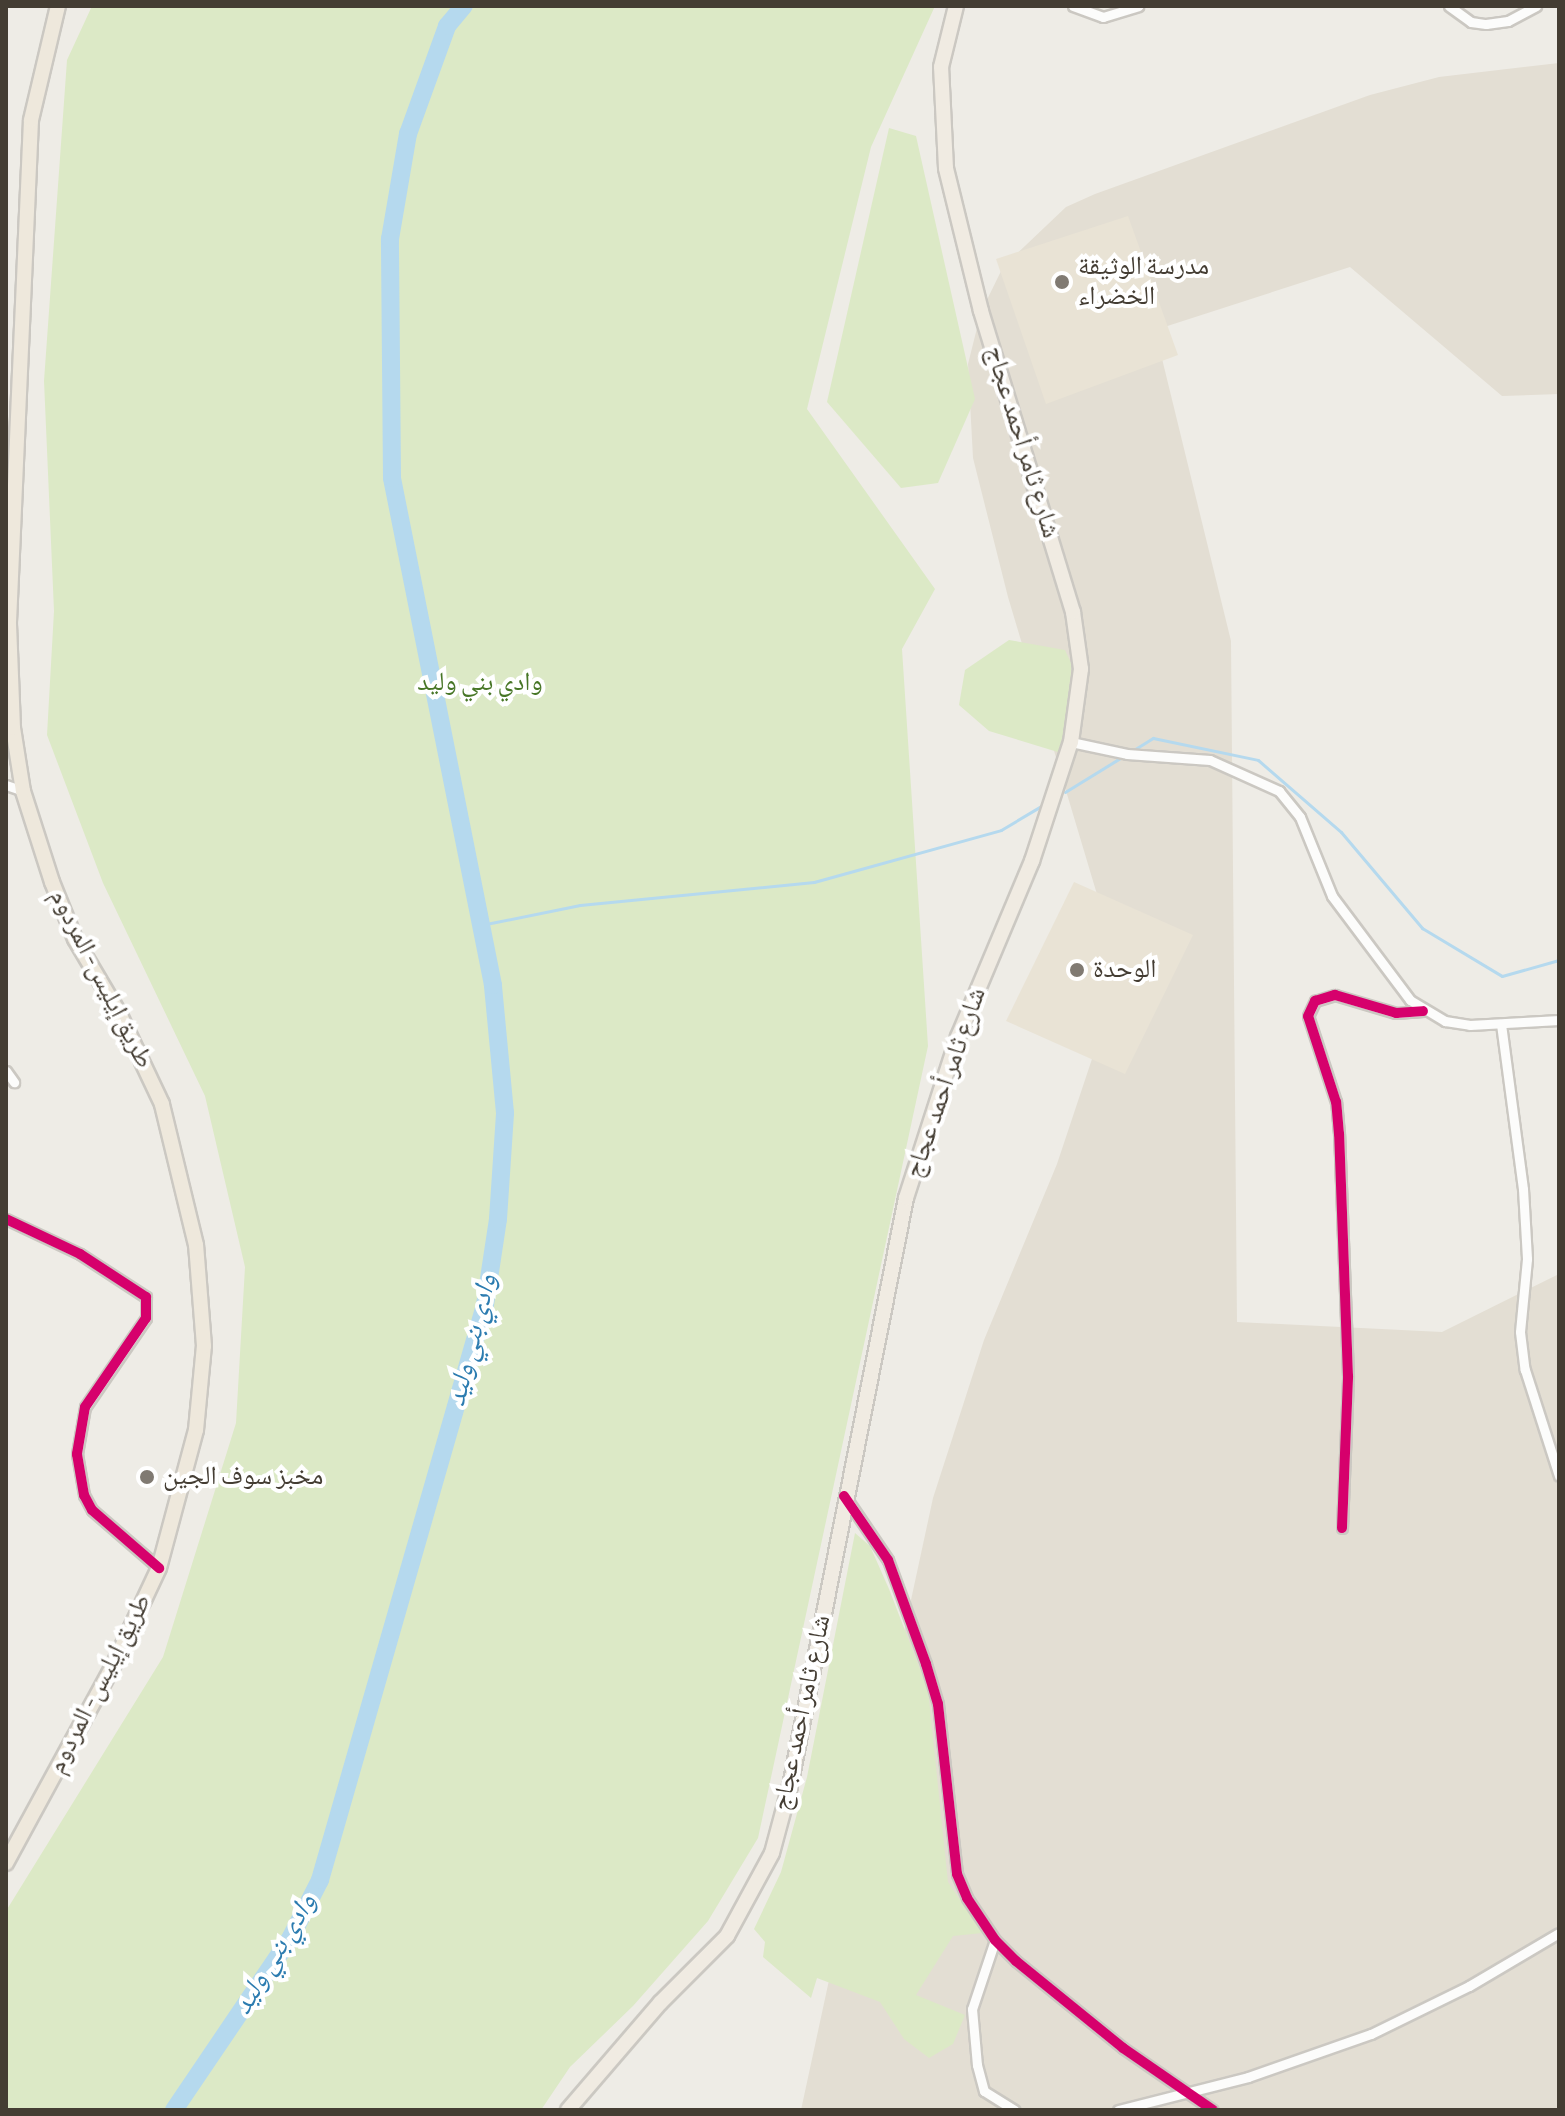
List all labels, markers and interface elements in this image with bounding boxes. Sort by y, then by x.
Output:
place label: مدرسة الوثيقة الخضراء [1078,251,1209,312]
marker: مدرسة الوثيقة الخضراء [1053,273,1071,291]
street label: شارع ثامر أحمد عجاج [978,342,1066,542]
park label: وادي بني وليد [417,667,543,699]
street label: طريق إيليس- المردوم [42,884,160,1074]
place label: الوحدة [1093,954,1156,986]
marker: الوحدة [1068,961,1086,979]
street label: شارع ثامر أحمد عجاج [899,984,993,1182]
water label: وادي بني وليد [439,1270,505,1410]
place label: مخبز سوف الجين [163,1461,323,1493]
marker: مخبز سوف الجين [138,1468,156,1486]
street label: طريق إيليس- المردوم [41,1589,159,1779]
street label: شارع ثامر أحمد عجاج [766,1612,838,1814]
water label: وادي بني وليد [226,1887,324,2021]

